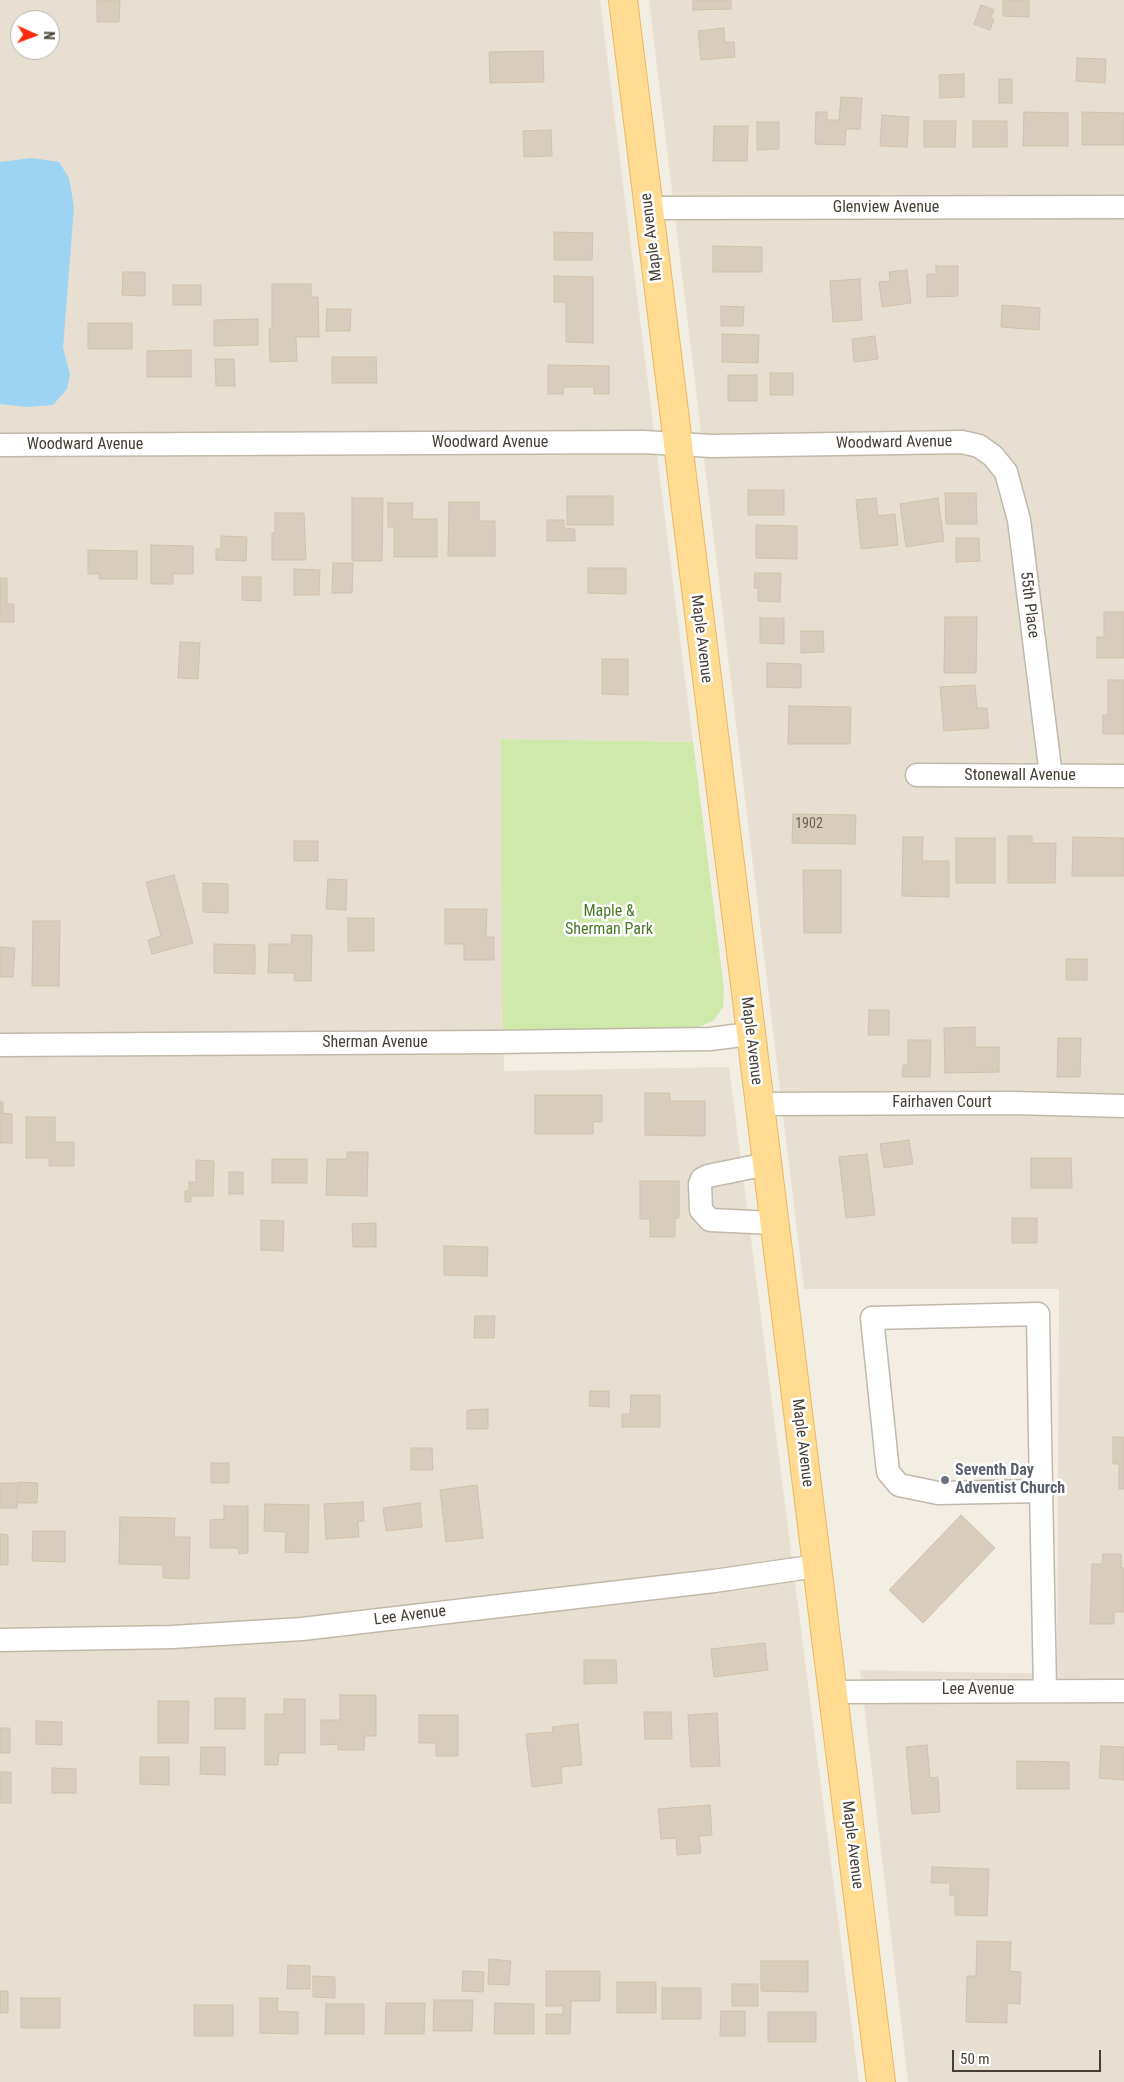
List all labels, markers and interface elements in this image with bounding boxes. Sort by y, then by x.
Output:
north arrow [10,10,60,60]
text: N [41,31,57,40]
street label: Maple Avenue [637,192,667,282]
street label: Glenview Avenue [833,198,939,218]
street label: Woodward Avenue [836,432,952,454]
street label: Woodward Avenue [432,433,548,453]
street label: Woodward Avenue [27,435,143,455]
street label: 55th Place [1015,571,1043,639]
street label: Maple Avenue [686,594,716,684]
street label: Stonewall Avenue [964,766,1076,786]
house number: 1902 [795,816,823,832]
park label: Maple & Sherman Park [565,902,653,940]
street label: Maple Avenue [736,996,766,1086]
street label: Sherman Avenue [322,1033,428,1053]
street label: Fairhaven Court [892,1093,992,1113]
street label: Maple Avenue [787,1398,817,1488]
place label: Seventh Day Adventist Church [955,1461,1065,1499]
marker: Seventh Day Adventist Church [939,1474,951,1486]
street label: Lee Avenue [373,1602,447,1630]
street label: Lee Avenue [942,1680,1014,1700]
street label: Maple Avenue [837,1800,867,1890]
scale bar [954,2040,1103,2072]
text: 50 m [960,2050,990,2068]

